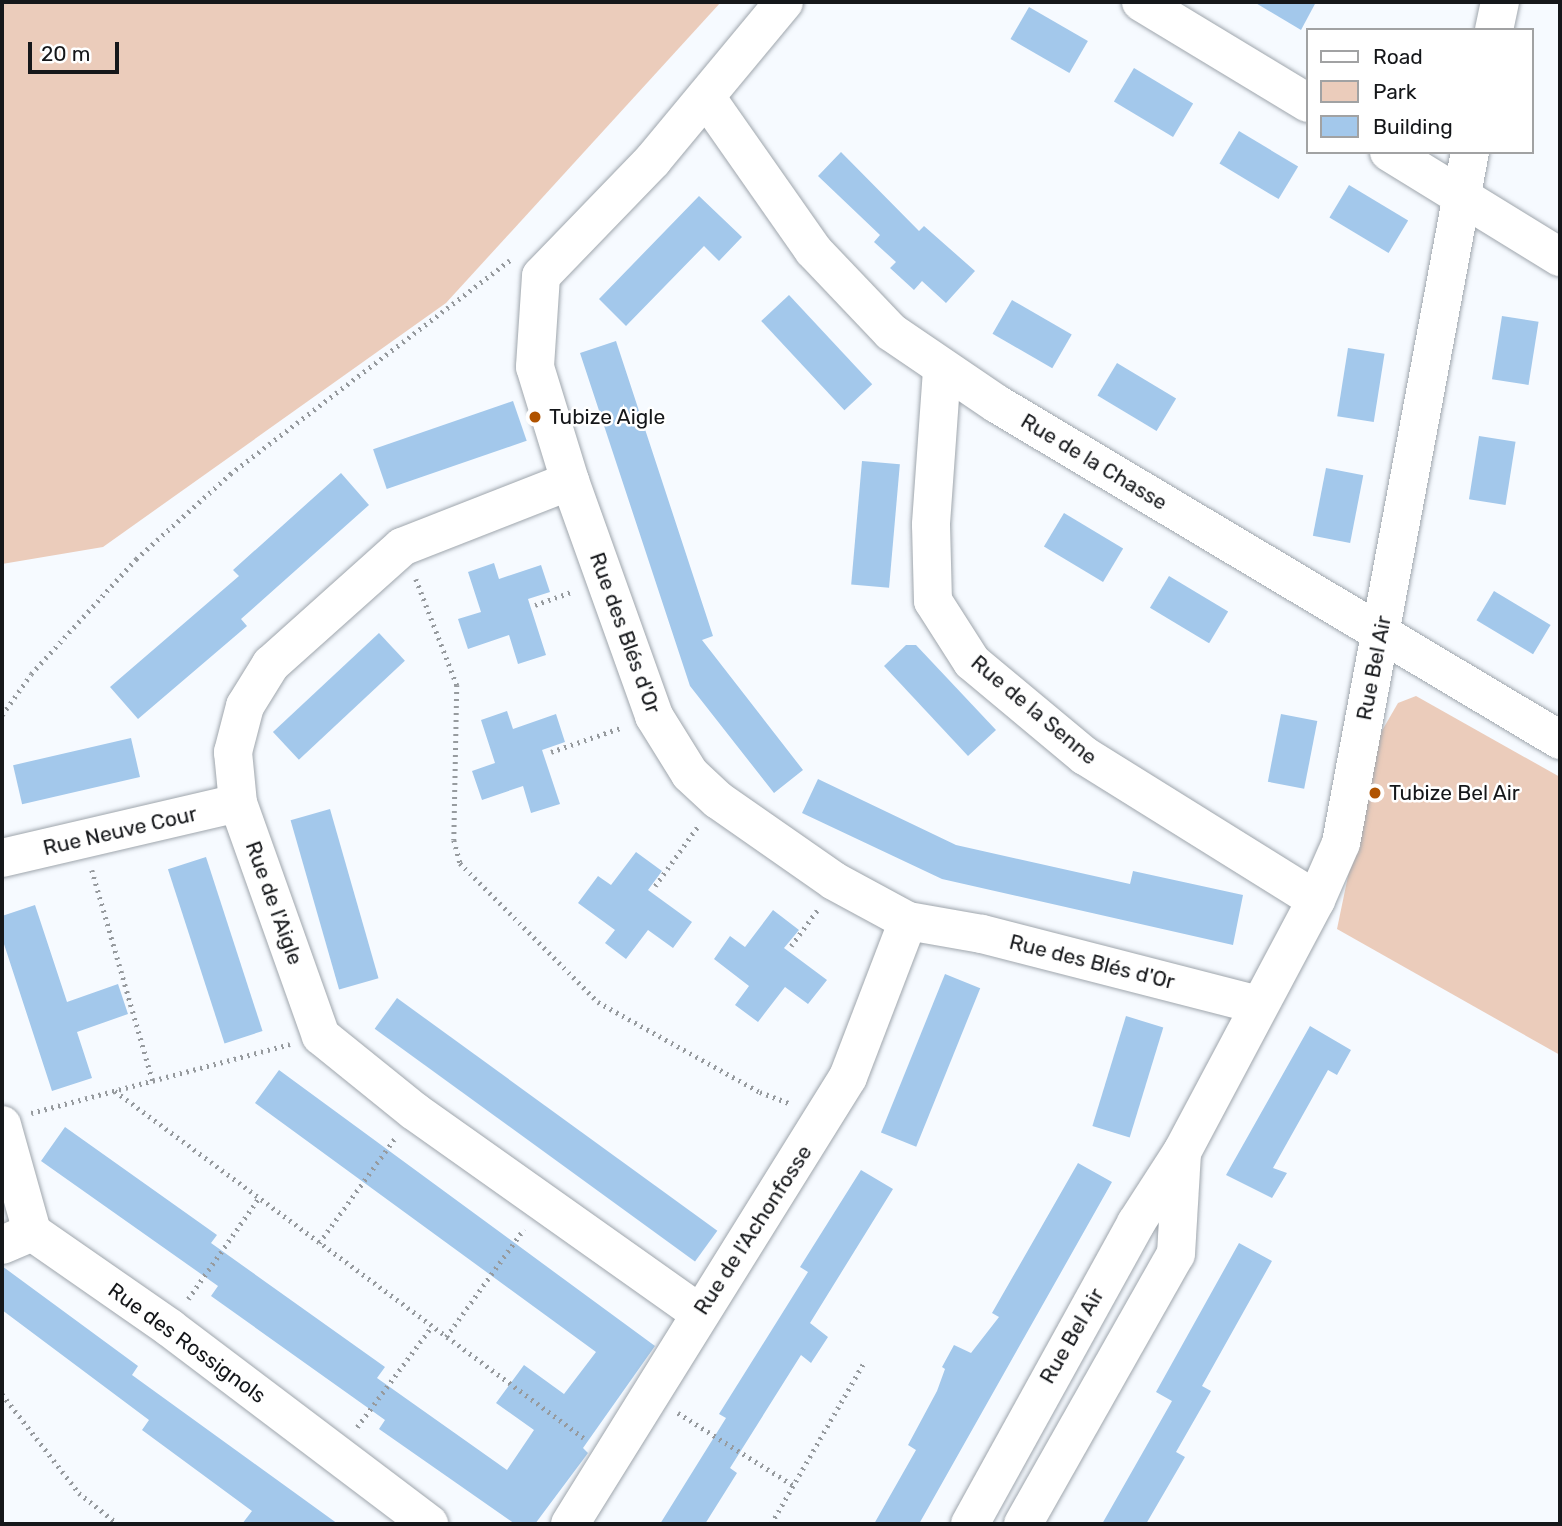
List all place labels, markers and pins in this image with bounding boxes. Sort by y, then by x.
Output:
place label: Tubize Aigle [549,404,666,430]
marker: Tubize Aigle [527,409,543,425]
place label: Tubize Bel Air [1389,780,1520,806]
marker: Tubize Bel Air [1367,785,1383,801]

